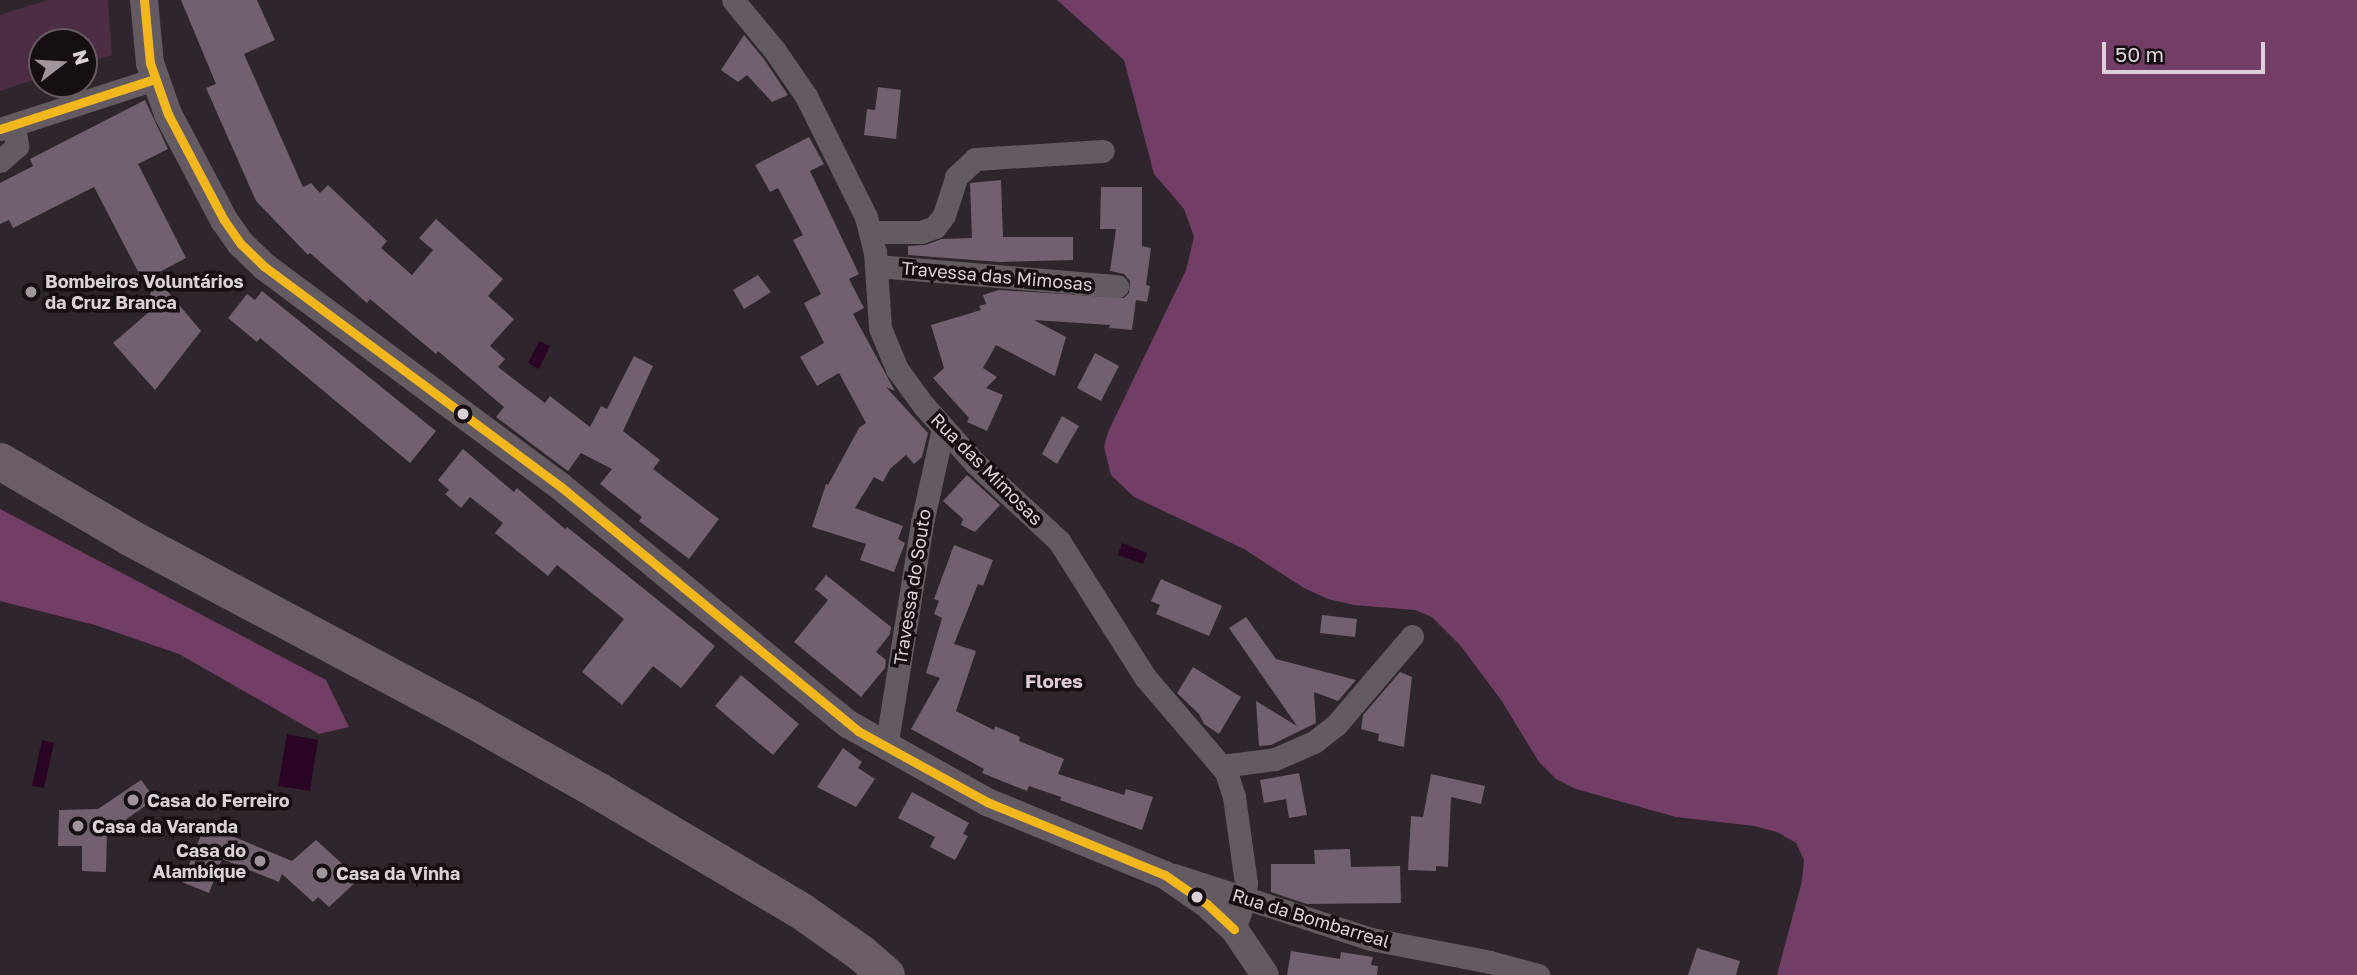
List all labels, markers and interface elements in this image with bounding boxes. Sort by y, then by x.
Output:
north arrow [28,28,98,98]
scale bar [2105,28,2268,72]
text: 50 m [2115,41,2164,67]
text: N [69,47,95,68]
street label: Travessa das Mimosas [901,257,1093,295]
place label: Bombeiros Voluntários da Cruz Branca [45,271,244,314]
marker: Bombeiros Voluntários da Cruz Branca [23,284,39,300]
unlabelled marker [456,407,470,421]
street label: Rua das Mimosas [927,409,1047,529]
street label: Travessa do Souto [889,507,935,667]
district label: Flores [1025,670,1083,692]
place label: Casa do Ferreiro [147,789,290,811]
marker: Casa do Ferreiro [125,792,141,808]
place label: Casa da Varanda [92,815,238,837]
marker: Casa da Varanda [70,818,86,834]
place label: Casa do Alambique [153,840,246,882]
marker: Casa do Alambique [252,853,268,869]
place label: Casa da Vinha [336,862,460,884]
marker: Casa da Vinha [314,865,330,881]
street label: Rua da Bombarreal [1230,884,1392,952]
unlabelled marker [1190,890,1204,904]

